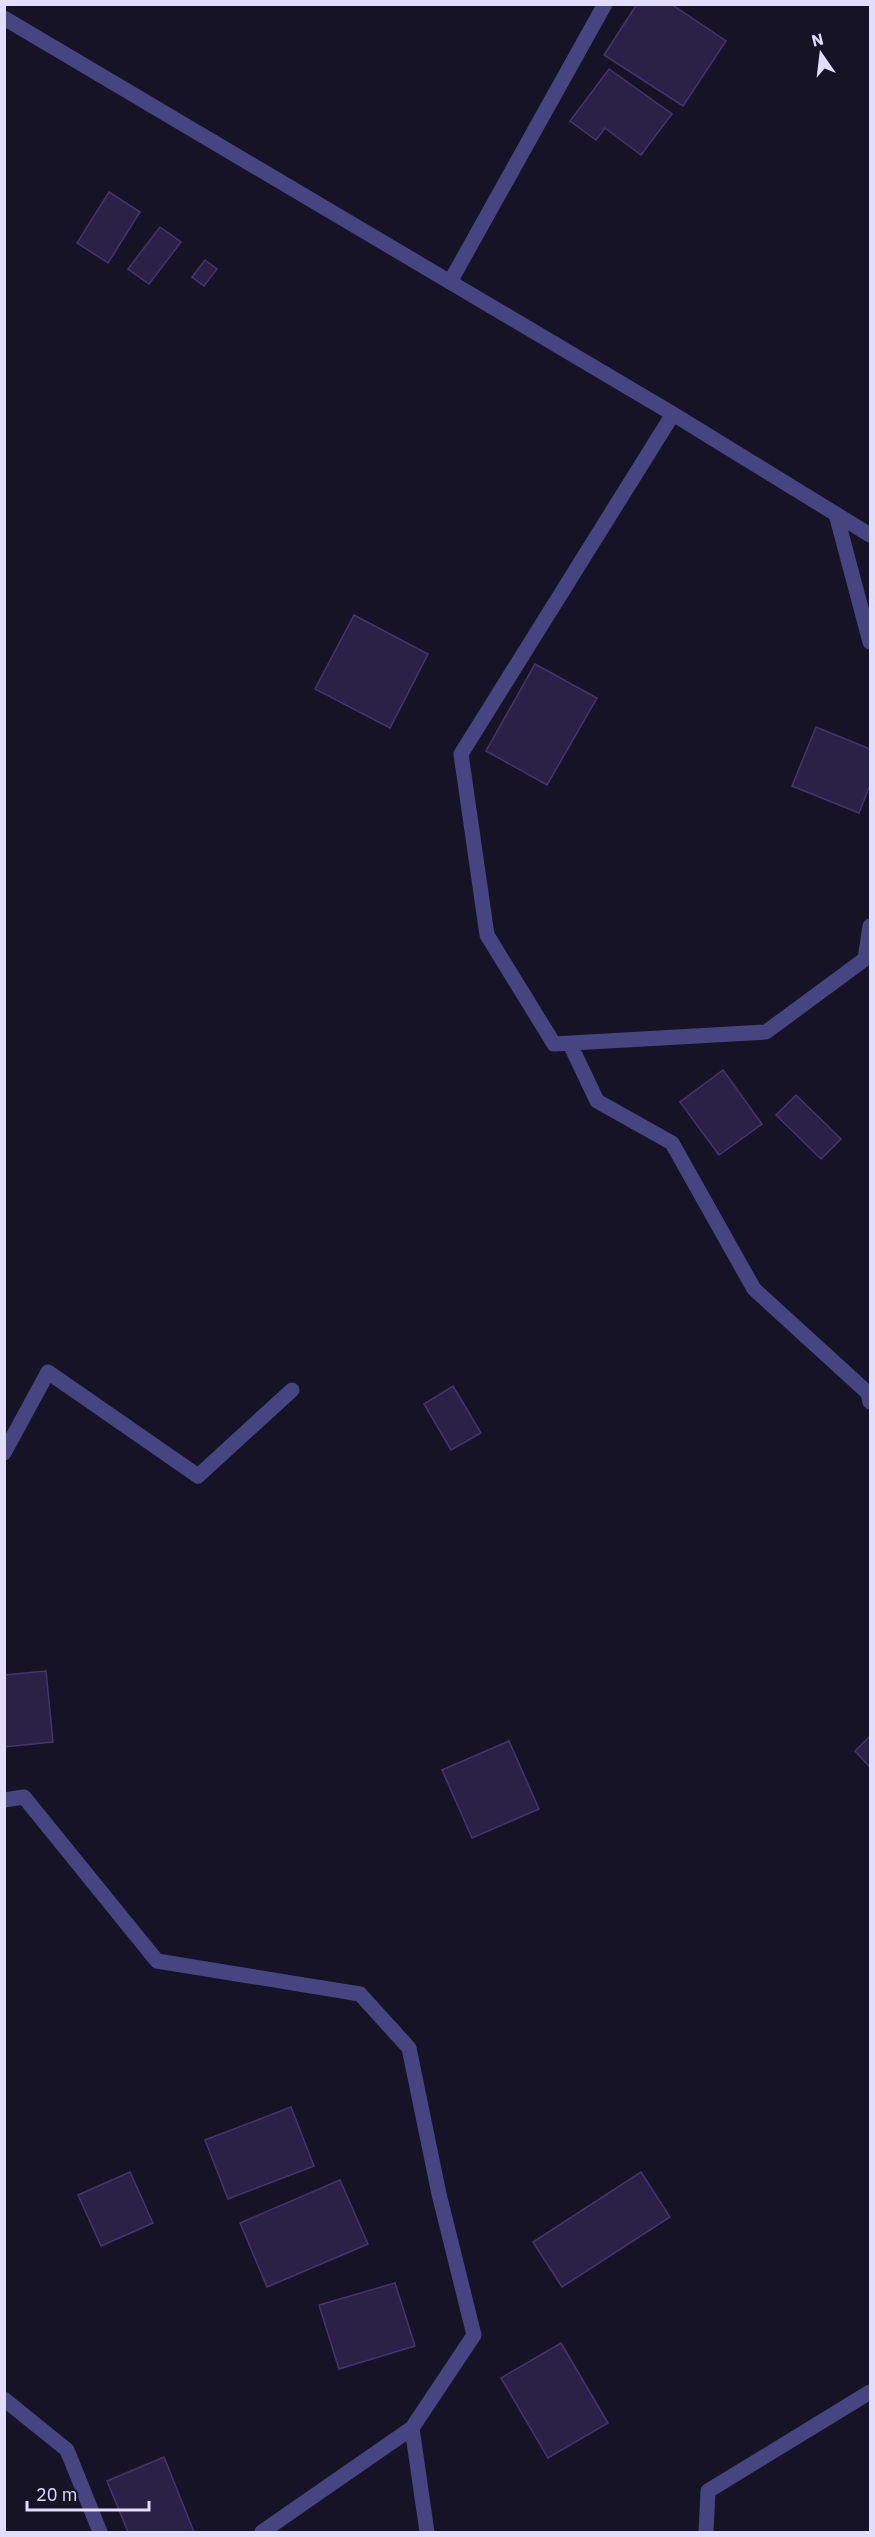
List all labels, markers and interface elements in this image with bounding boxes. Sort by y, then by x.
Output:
north arrow [791,24,851,84]
text: N [809,28,825,51]
scale bar [27,2474,148,2512]
text: 20 m [36,2483,78,2506]

